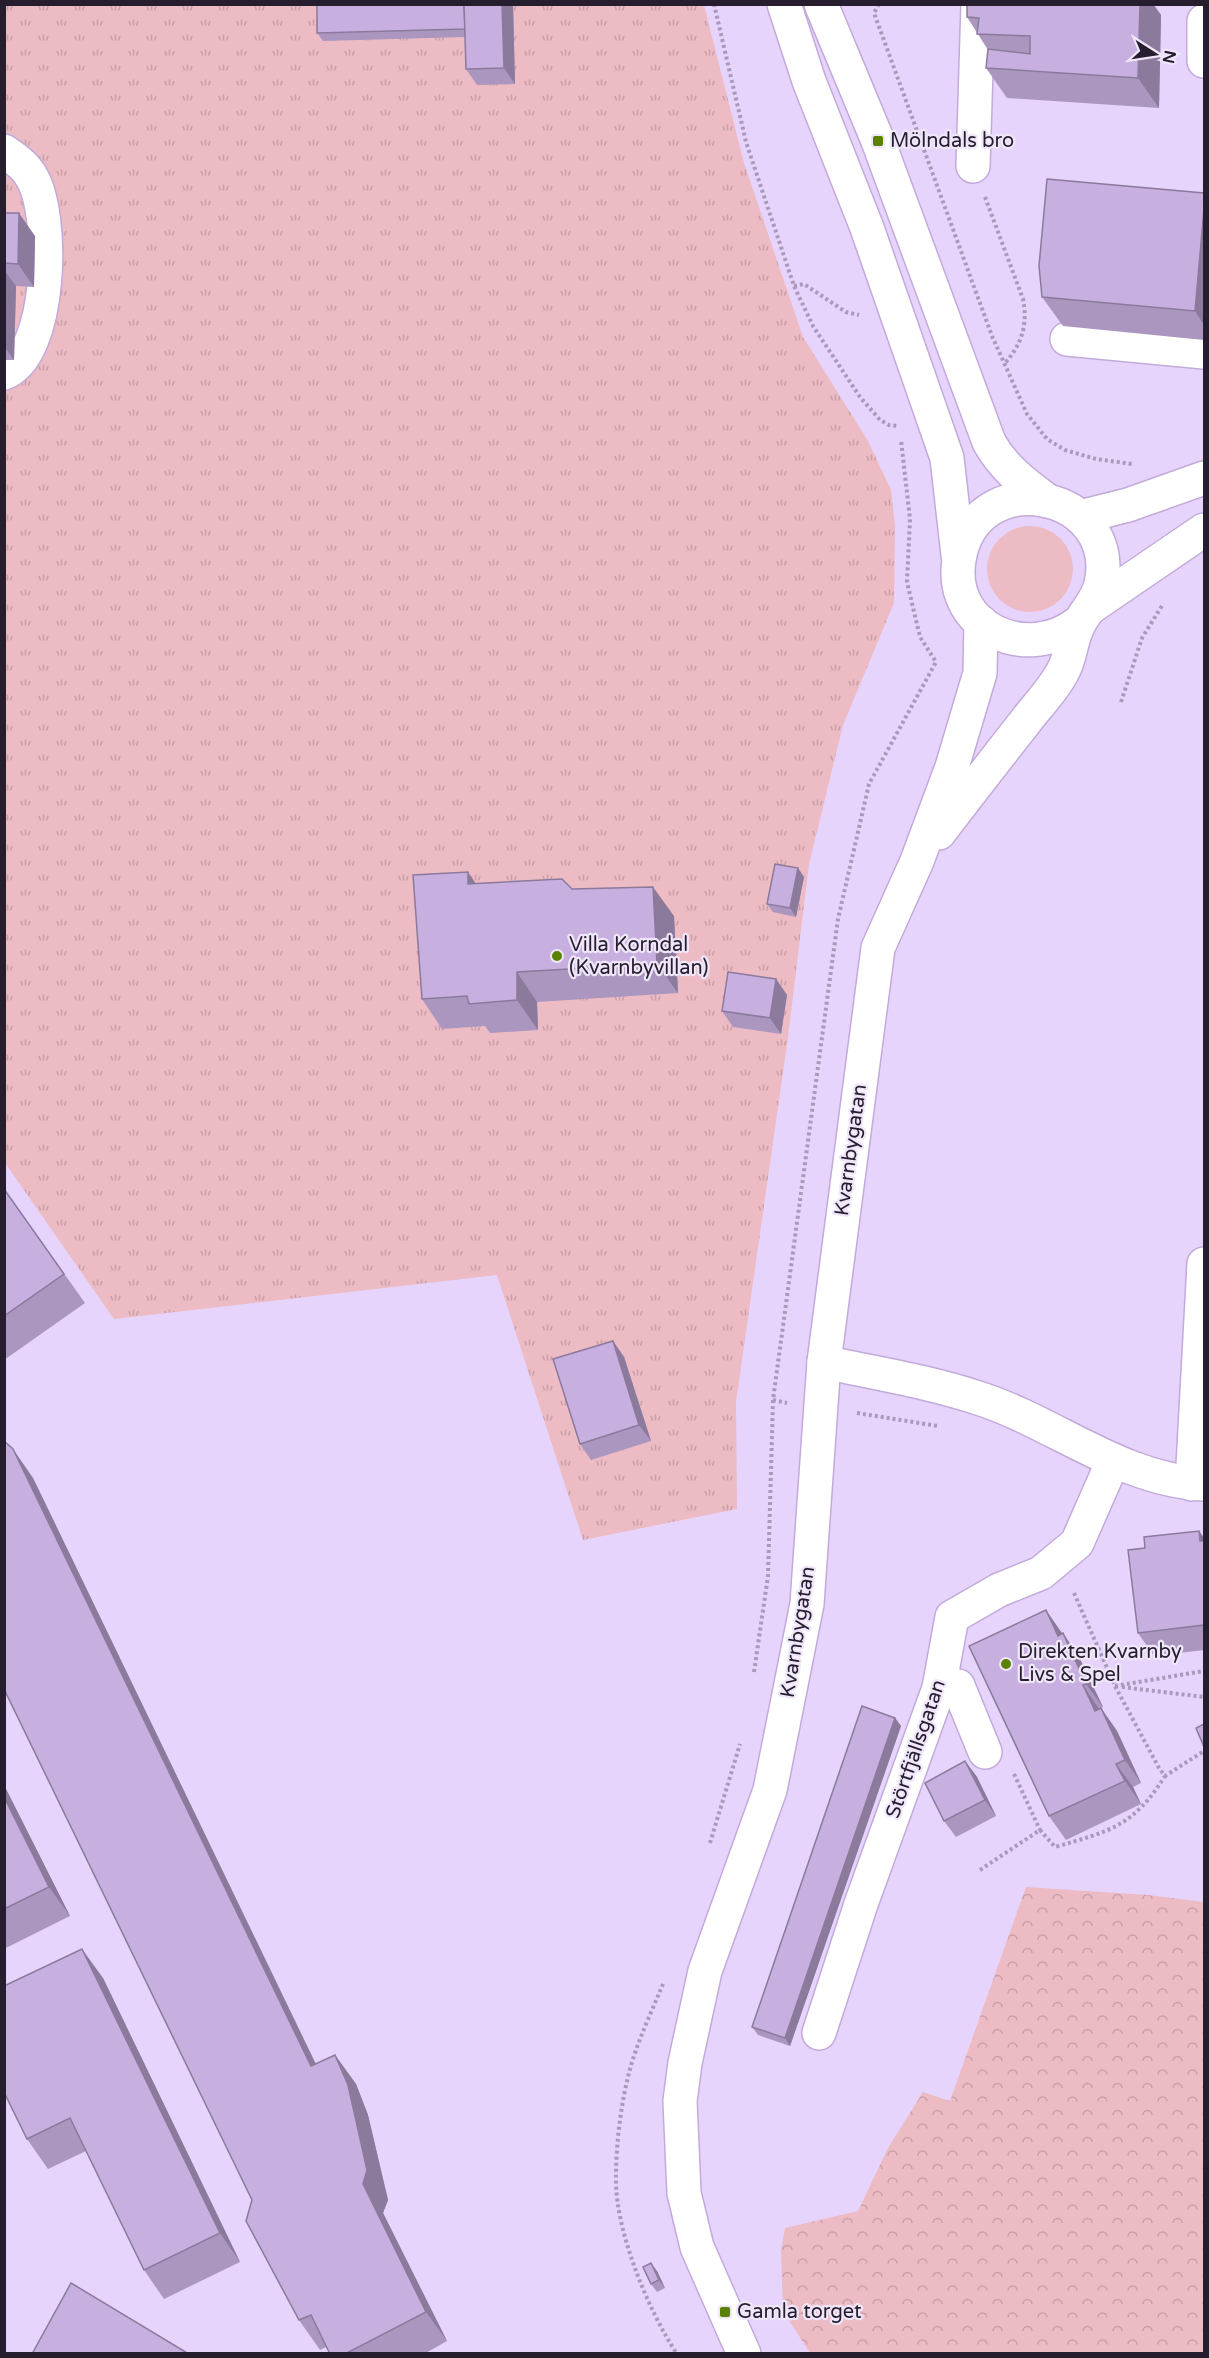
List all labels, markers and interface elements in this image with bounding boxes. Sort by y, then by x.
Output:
north arrow [1125,24,1185,84]
text: N [1158,49,1180,65]
place label: Mölndals bro [890,129,1014,153]
marker: Mölndals bro [871,134,885,148]
place label: Villa Korndal (Kvarnbyvillan) [569,933,709,980]
marker: Villa Korndal (Kvarnbyvillan) [550,949,564,963]
street label: Kvarnbygatan [830,1083,872,1217]
street label: Kvarnbygatan [776,1565,820,1699]
place label: Direkten Kvarnby Livs & Spel [1018,1640,1182,1687]
marker: Direkten Kvarnby Livs & Spel [999,1657,1013,1671]
street label: Störtfjällsgatan [881,1677,951,1821]
place label: Gamla torget [737,2300,862,2324]
marker: Gamla torget [718,2305,732,2319]

